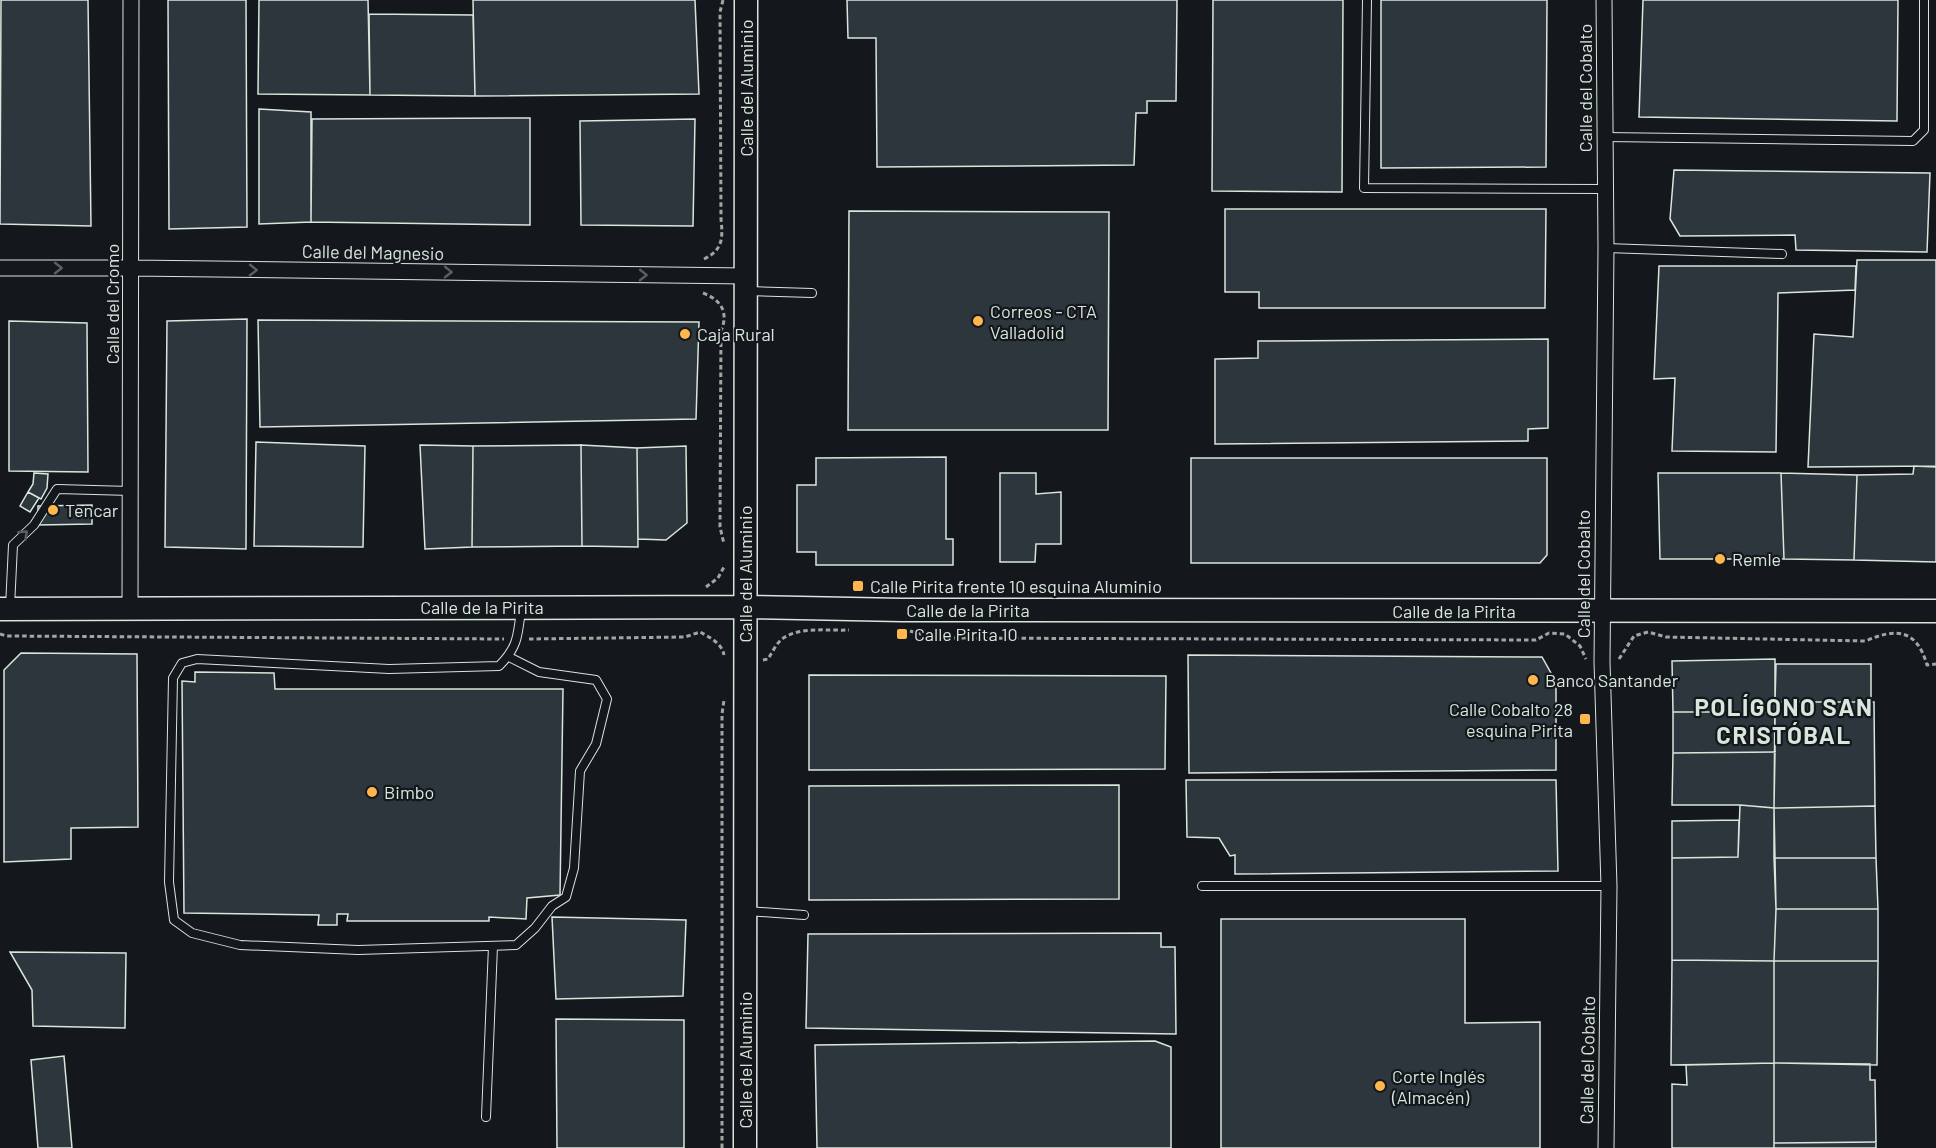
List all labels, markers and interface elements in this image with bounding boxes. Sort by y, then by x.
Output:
street label: Calle del Aluminio [735,20,757,156]
street label: Calle del Cobalto [1574,24,1596,152]
street label: Calle del Magnesio [302,240,444,264]
street label: Calle del Cromo [101,244,123,364]
one-way arrow [54,262,63,274]
one-way arrow [249,263,258,276]
one-way arrow [444,266,453,278]
one-way arrow [639,269,648,281]
place label: Correos - CTA Valladolid [990,300,1097,343]
marker: Correos - CTA Valladolid [971,314,985,328]
place label: Caja Rural [697,323,775,345]
marker: Caja Rural [678,327,692,341]
place label: Tencar [65,499,119,521]
marker: Tencar [46,503,60,517]
street label: Calle del Aluminio [734,506,756,642]
street label: Calle del Cobalto [1572,510,1594,638]
one-way arrow [17,530,27,541]
place label: Remle [1732,548,1781,570]
marker: Remle [1713,552,1727,566]
place label: Calle Pirita frente 10 esquina Aluminio [870,575,1162,597]
marker: Calle Pirita frente 10 esquina Aluminio [851,579,865,593]
street label: Calle de la Pirita [420,596,544,618]
street label: Calle de la Pirita [906,599,1030,621]
street label: Calle de la Pirita [1392,600,1516,622]
place label: Calle Pirita 10 [914,623,1018,645]
marker: Calle Pirita 10 [895,627,909,641]
place label: Banco Santander [1545,669,1679,691]
marker: Banco Santander [1526,673,1540,687]
district label: POLÍGONO SAN CRISTÓBAL [1695,692,1873,749]
place label: Calle Cobalto 28 esquina Pirita [1449,698,1573,741]
marker: Calle Cobalto 28 esquina Pirita [1578,712,1592,726]
place label: Bimbo [384,781,434,803]
marker: Bimbo [365,785,379,799]
street label: Calle del Aluminio [734,992,756,1128]
street label: Calle del Cobalto [1575,996,1599,1124]
place label: Corte Inglés (Almacén) [1391,1065,1485,1108]
marker: Corte Inglés (Almacén) [1373,1079,1387,1093]

